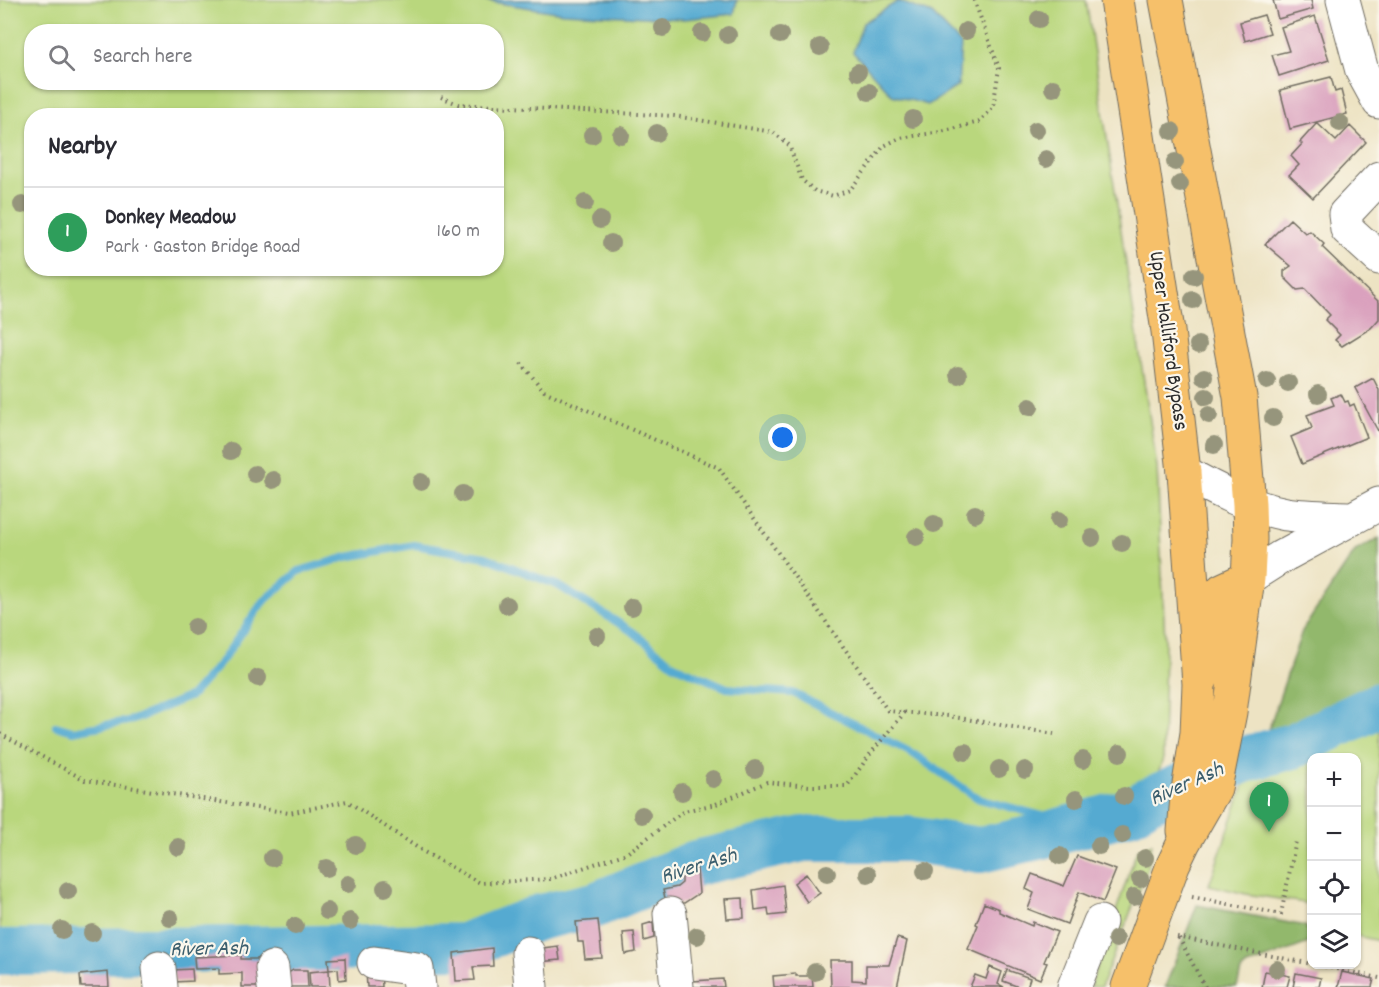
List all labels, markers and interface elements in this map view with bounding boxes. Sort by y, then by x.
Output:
search box [24,24,504,90]
icon: search [45,41,78,74]
text: Search here [93,42,192,73]
text: Nearby [48,129,116,166]
text: Donkey Meadow [105,203,236,234]
text: 1 [65,218,70,246]
text: 160 m [437,218,480,246]
text: Park · Gaston Bridge Road [105,234,300,262]
street label: Upper Halliford Bypass [1140,249,1194,433]
your location [768,423,797,452]
map controls [1307,753,1361,969]
button: + [1307,753,1361,807]
water label: River Ash [1145,755,1230,815]
pin: 1 [1250,782,1288,832]
button: − [1307,807,1361,861]
water label: River Ash [657,840,742,893]
button: locate [1307,861,1361,915]
button: layers [1307,915,1361,969]
water label: River Ash [170,934,249,966]

